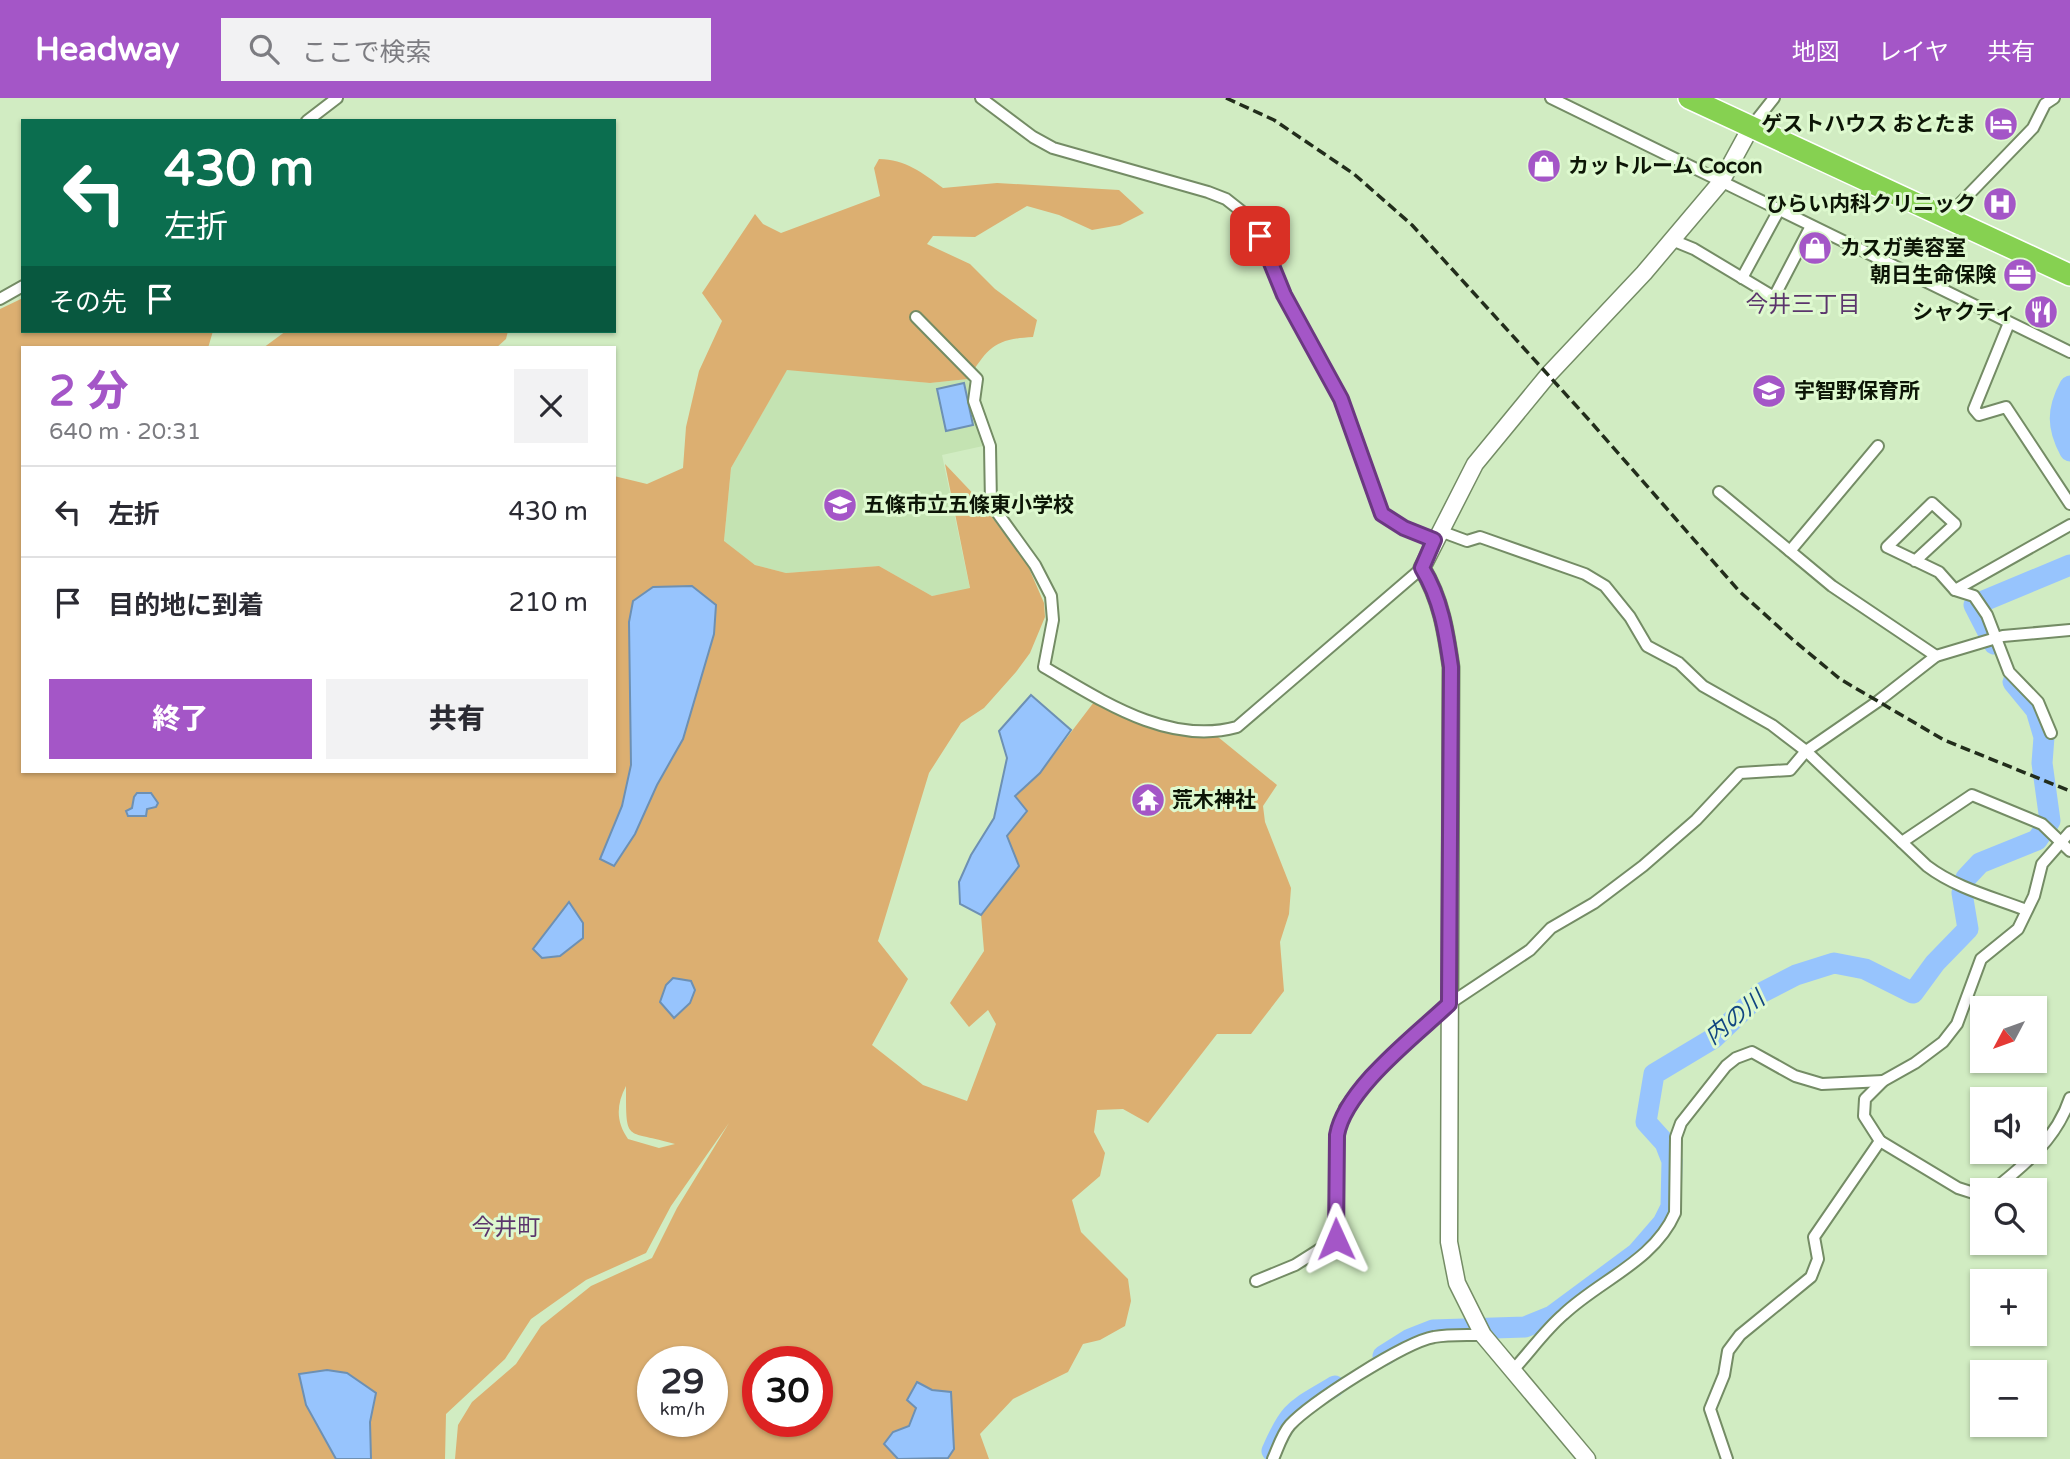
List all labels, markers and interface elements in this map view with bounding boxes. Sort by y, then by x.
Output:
search box [221,18,711,81]
text: Headway [35,30,179,69]
icon: search [245,30,283,68]
text: ここで検索 [301,37,431,68]
text: 地図 [1792,38,1840,67]
text: レイヤ [1878,38,1949,67]
text: 共有 [1987,38,2035,67]
hotel icon: ゲストハウス おとたま [1982,105,2020,143]
place label: ゲストハウス おとたま [1761,112,1976,137]
text: 430 m [164,140,314,199]
icon: left [49,147,140,238]
shop icon: カットルーム Cocon [1525,147,1563,185]
place label: カットルーム Cocon [1568,154,1763,179]
hospital icon: ひらい内科クリニック [1981,185,2019,223]
place label: ひらい内科クリニック [1766,192,1976,217]
pin [1230,206,1290,266]
text: 左折 [164,208,228,246]
icon: arrive [1241,217,1279,255]
shop icon: カスガ美容室 [1796,229,1834,267]
place label: カスガ美容室 [1840,236,1966,261]
office icon: 朝日生命保険 [2001,256,2039,294]
place label: 朝日生命保険 [1870,263,1997,288]
icon: arrive [141,280,179,318]
text: その先 [49,287,127,318]
district label: 今井三丁目 [1746,291,1861,319]
restaurant icon: シャクティ [2022,293,2060,331]
place label: シャクティ [1912,300,2016,325]
text: 2 分 [49,366,128,417]
button: close [514,369,588,443]
school or university icon: 宇智野保育所 [1750,372,1788,410]
place label: 宇智野保育所 [1794,379,1920,404]
text: 640 m · 20:31 [49,418,201,446]
school or university icon: 五條市立五條東小学校 [821,486,859,524]
icon: left [49,493,87,531]
place label: 五條市立五條東小学校 [864,493,1074,518]
text: 430 m [508,496,588,527]
text: 左折 [108,499,160,530]
icon: arrive [49,584,87,622]
text: 210 m [508,587,588,618]
text: 目的地に到着 [108,590,264,621]
button: 終了 [49,679,312,759]
button: 共有 [326,679,588,759]
temple icon: 荒木神社 [1129,781,1167,819]
place label: 荒木神社 [1172,788,1256,813]
water label: 内の川 [1699,984,1773,1051]
north arrow [1970,996,2048,1073]
map controls [1970,996,2047,1437]
button: sound [1970,1087,2047,1164]
button: search [1970,1178,2047,1255]
position arrow [1299,1202,1373,1276]
district label: 今井町 [472,1214,541,1242]
button: + [1970,1269,2047,1346]
speed limit sign: 30 [742,1346,833,1437]
button: − [1970,1360,2047,1437]
text: 29 [661,1361,704,1403]
text: km/h [660,1398,705,1420]

